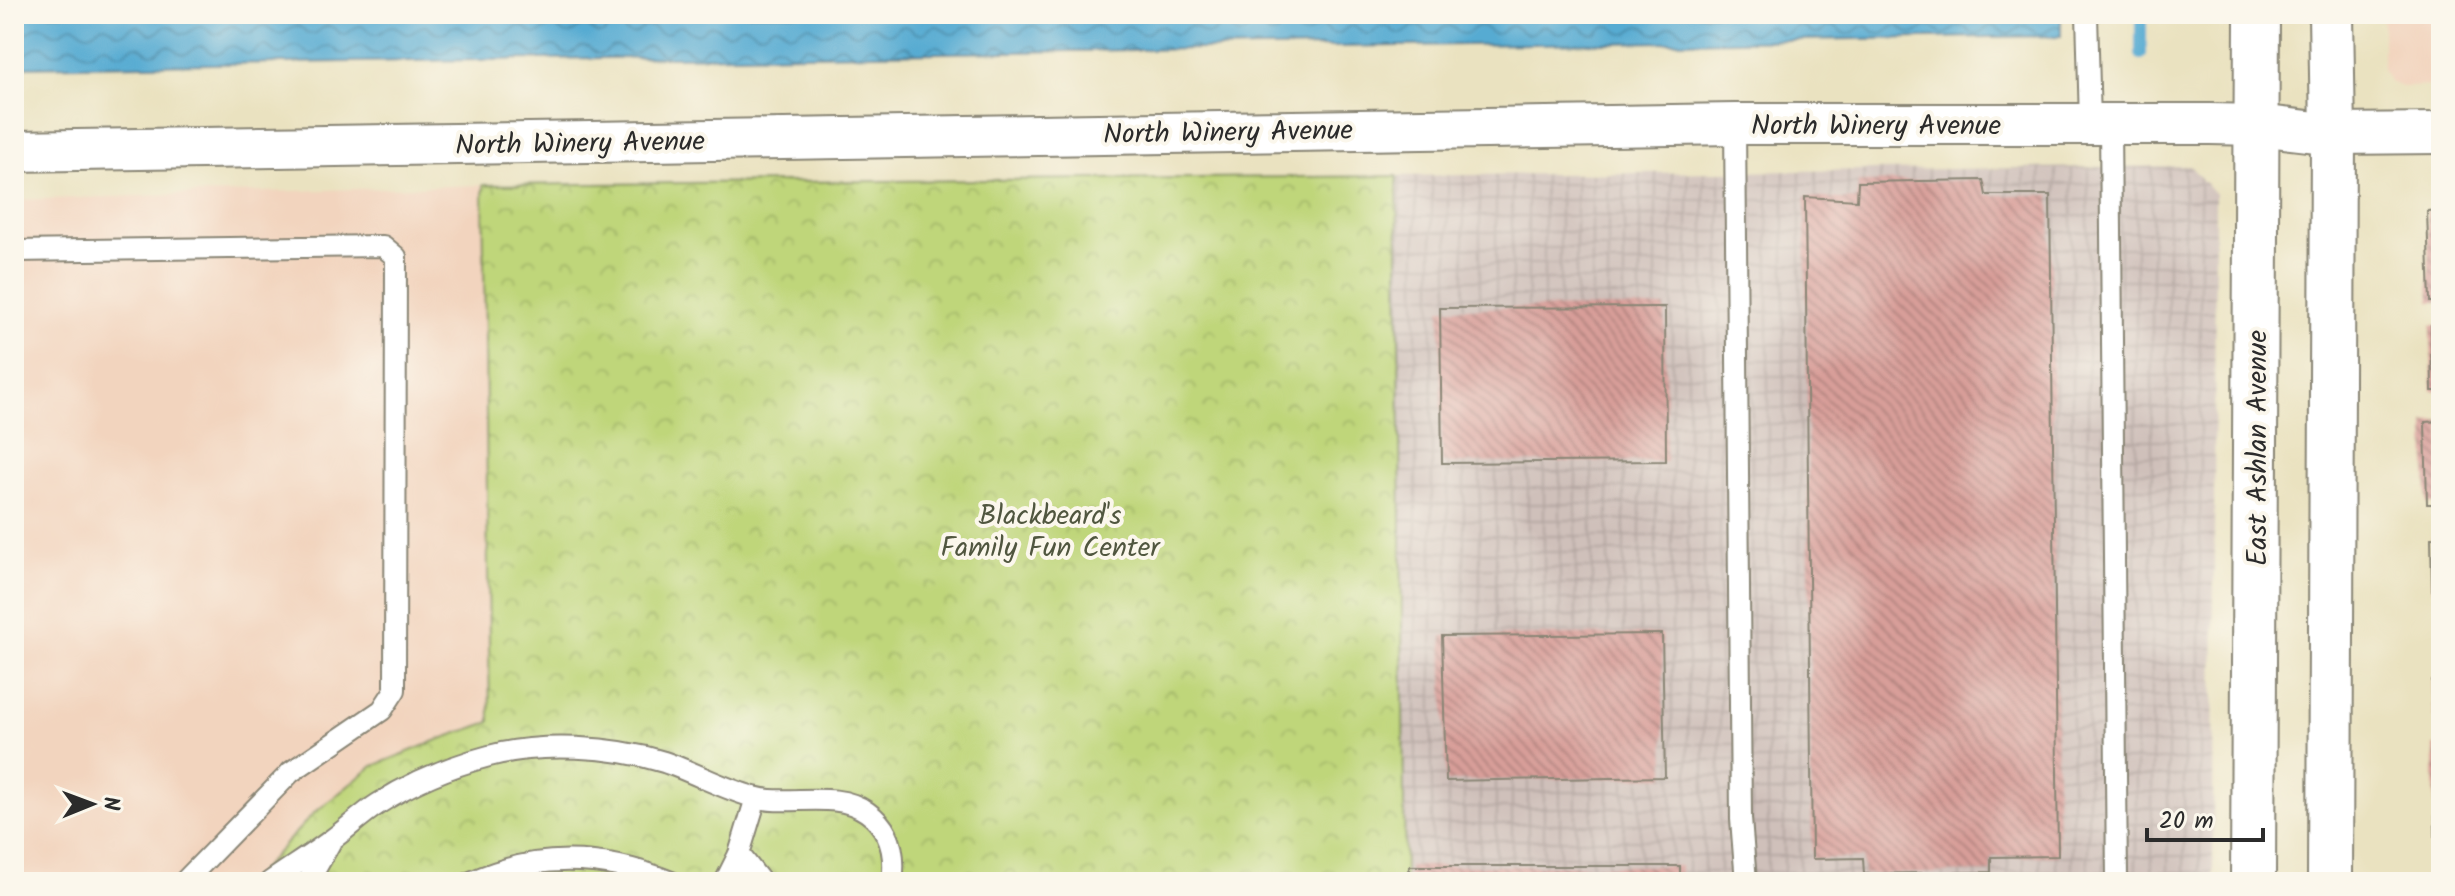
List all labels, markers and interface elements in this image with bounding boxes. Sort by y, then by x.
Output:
street label: North Winery Avenue [1751,104,2001,149]
street label: North Winery Avenue [1103,109,1354,158]
street label: North Winery Avenue [455,120,706,169]
street label: East Ashlan Avenue [2236,330,2281,566]
park label: Blackbeard's Family Fun Center [940,494,1161,571]
north arrow [52,764,132,844]
scale bar [2147,792,2263,842]
text: N [92,796,127,811]
text: 20 m [2159,802,2214,841]

